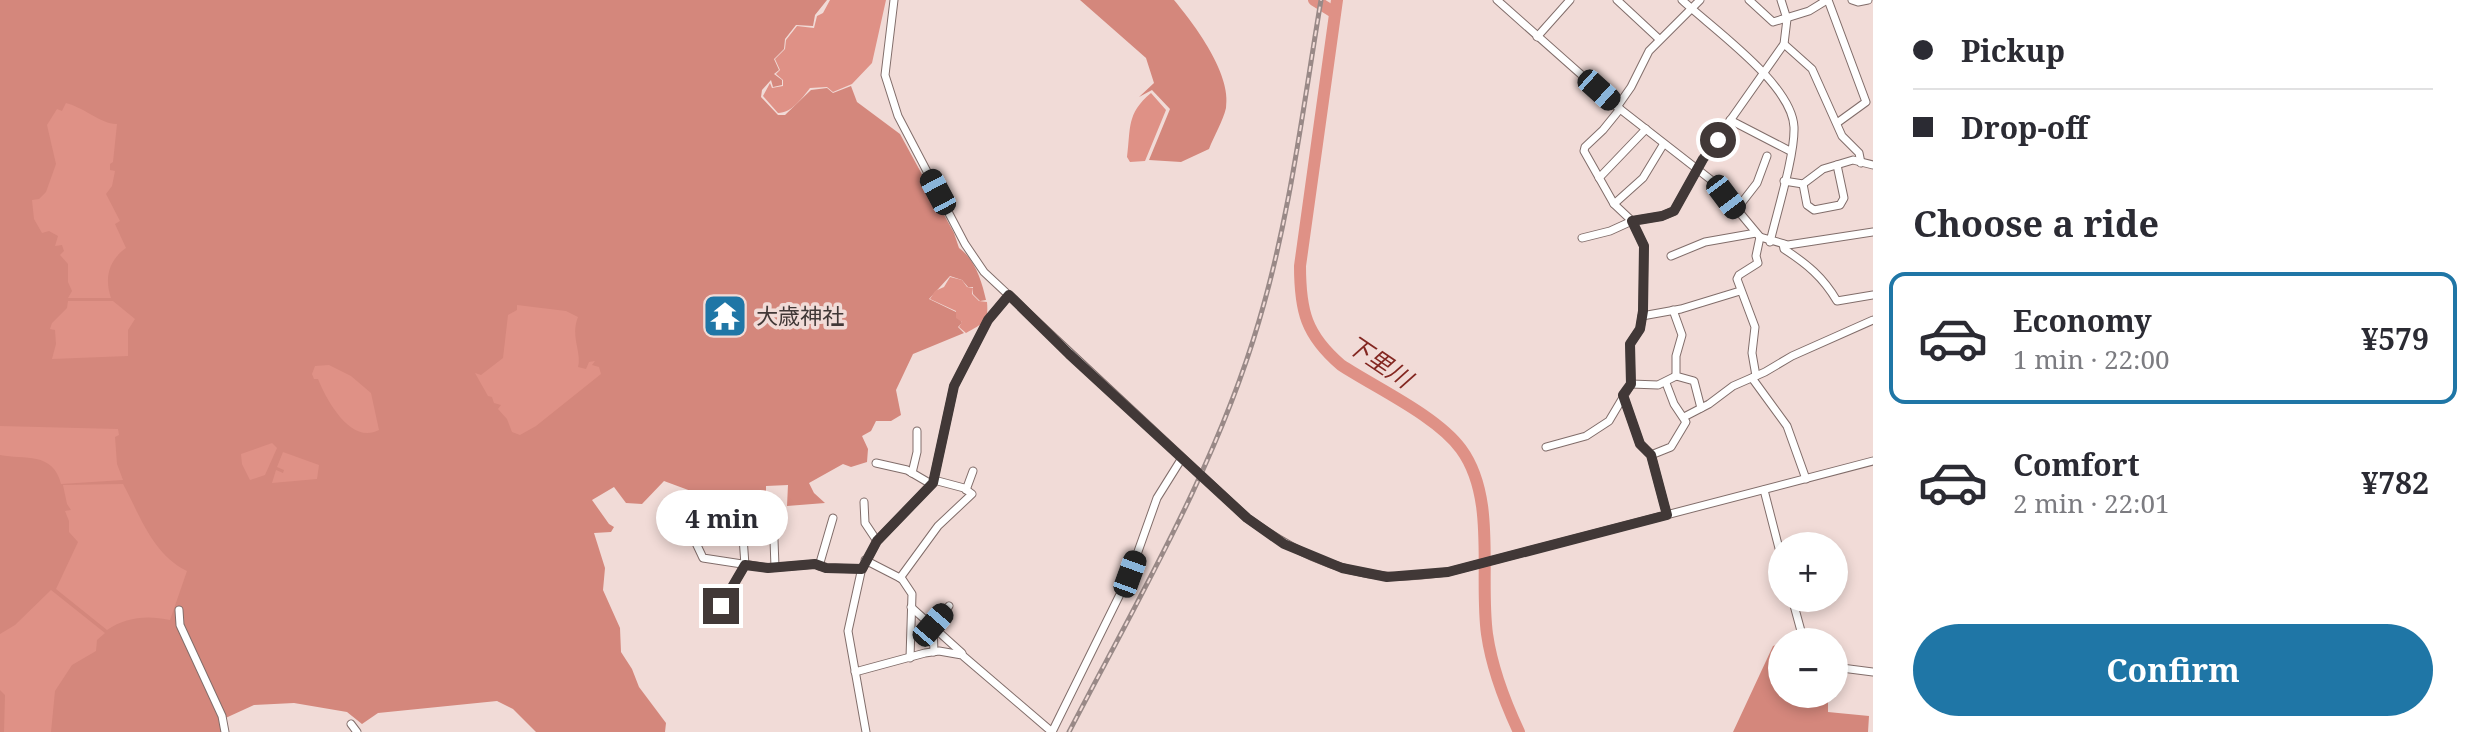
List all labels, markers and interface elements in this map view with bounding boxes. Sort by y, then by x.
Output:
text: Pickup [1961,30,2065,71]
car [1573,65,1625,115]
text: Drop-off [1961,107,2088,148]
route start [1700,122,1736,158]
car [916,165,960,219]
car [1702,171,1750,223]
text: Choose a ride [1913,199,2159,248]
temple icon: 大歳神社 [701,292,749,340]
place label: 大歳神社 [756,300,844,330]
text: Economy [2013,300,2152,341]
icon: car [1917,302,1989,374]
text: ¥579 [2361,318,2429,359]
water label: 下里川 [1341,327,1421,396]
text: 1 min · 22:00 [2013,341,2170,377]
text: Comfort [2013,444,2140,485]
icon: car [1917,446,1989,518]
text: ¥782 [2361,462,2429,503]
text: 2 min · 22:01 [2013,485,2170,521]
callout: 4 min [655,490,787,546]
text: 4 min [685,500,759,536]
map controls [1768,532,1848,708]
button: + [1768,532,1848,612]
car [1111,547,1149,601]
route end [703,588,739,624]
car [908,599,958,651]
button: Confirm [1913,624,2433,716]
button: − [1768,628,1848,708]

